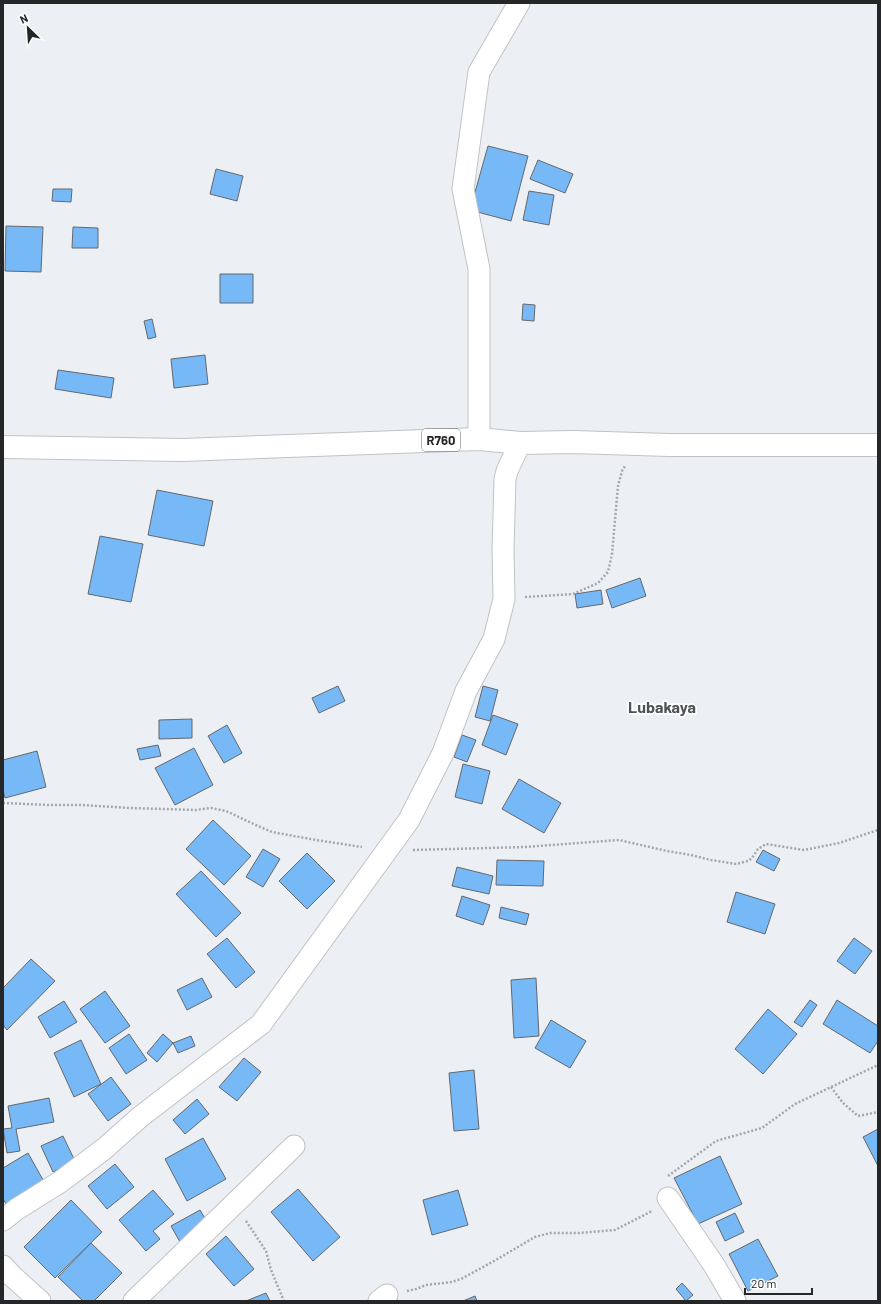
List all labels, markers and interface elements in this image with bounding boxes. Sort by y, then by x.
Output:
north arrow [8,8,48,48]
text: N [17,11,30,26]
road number: R760 [422,429,460,451]
district label: Lubakaya [628,697,696,716]
scale bar [745,1270,812,1296]
text: 20 m [751,1276,777,1290]

